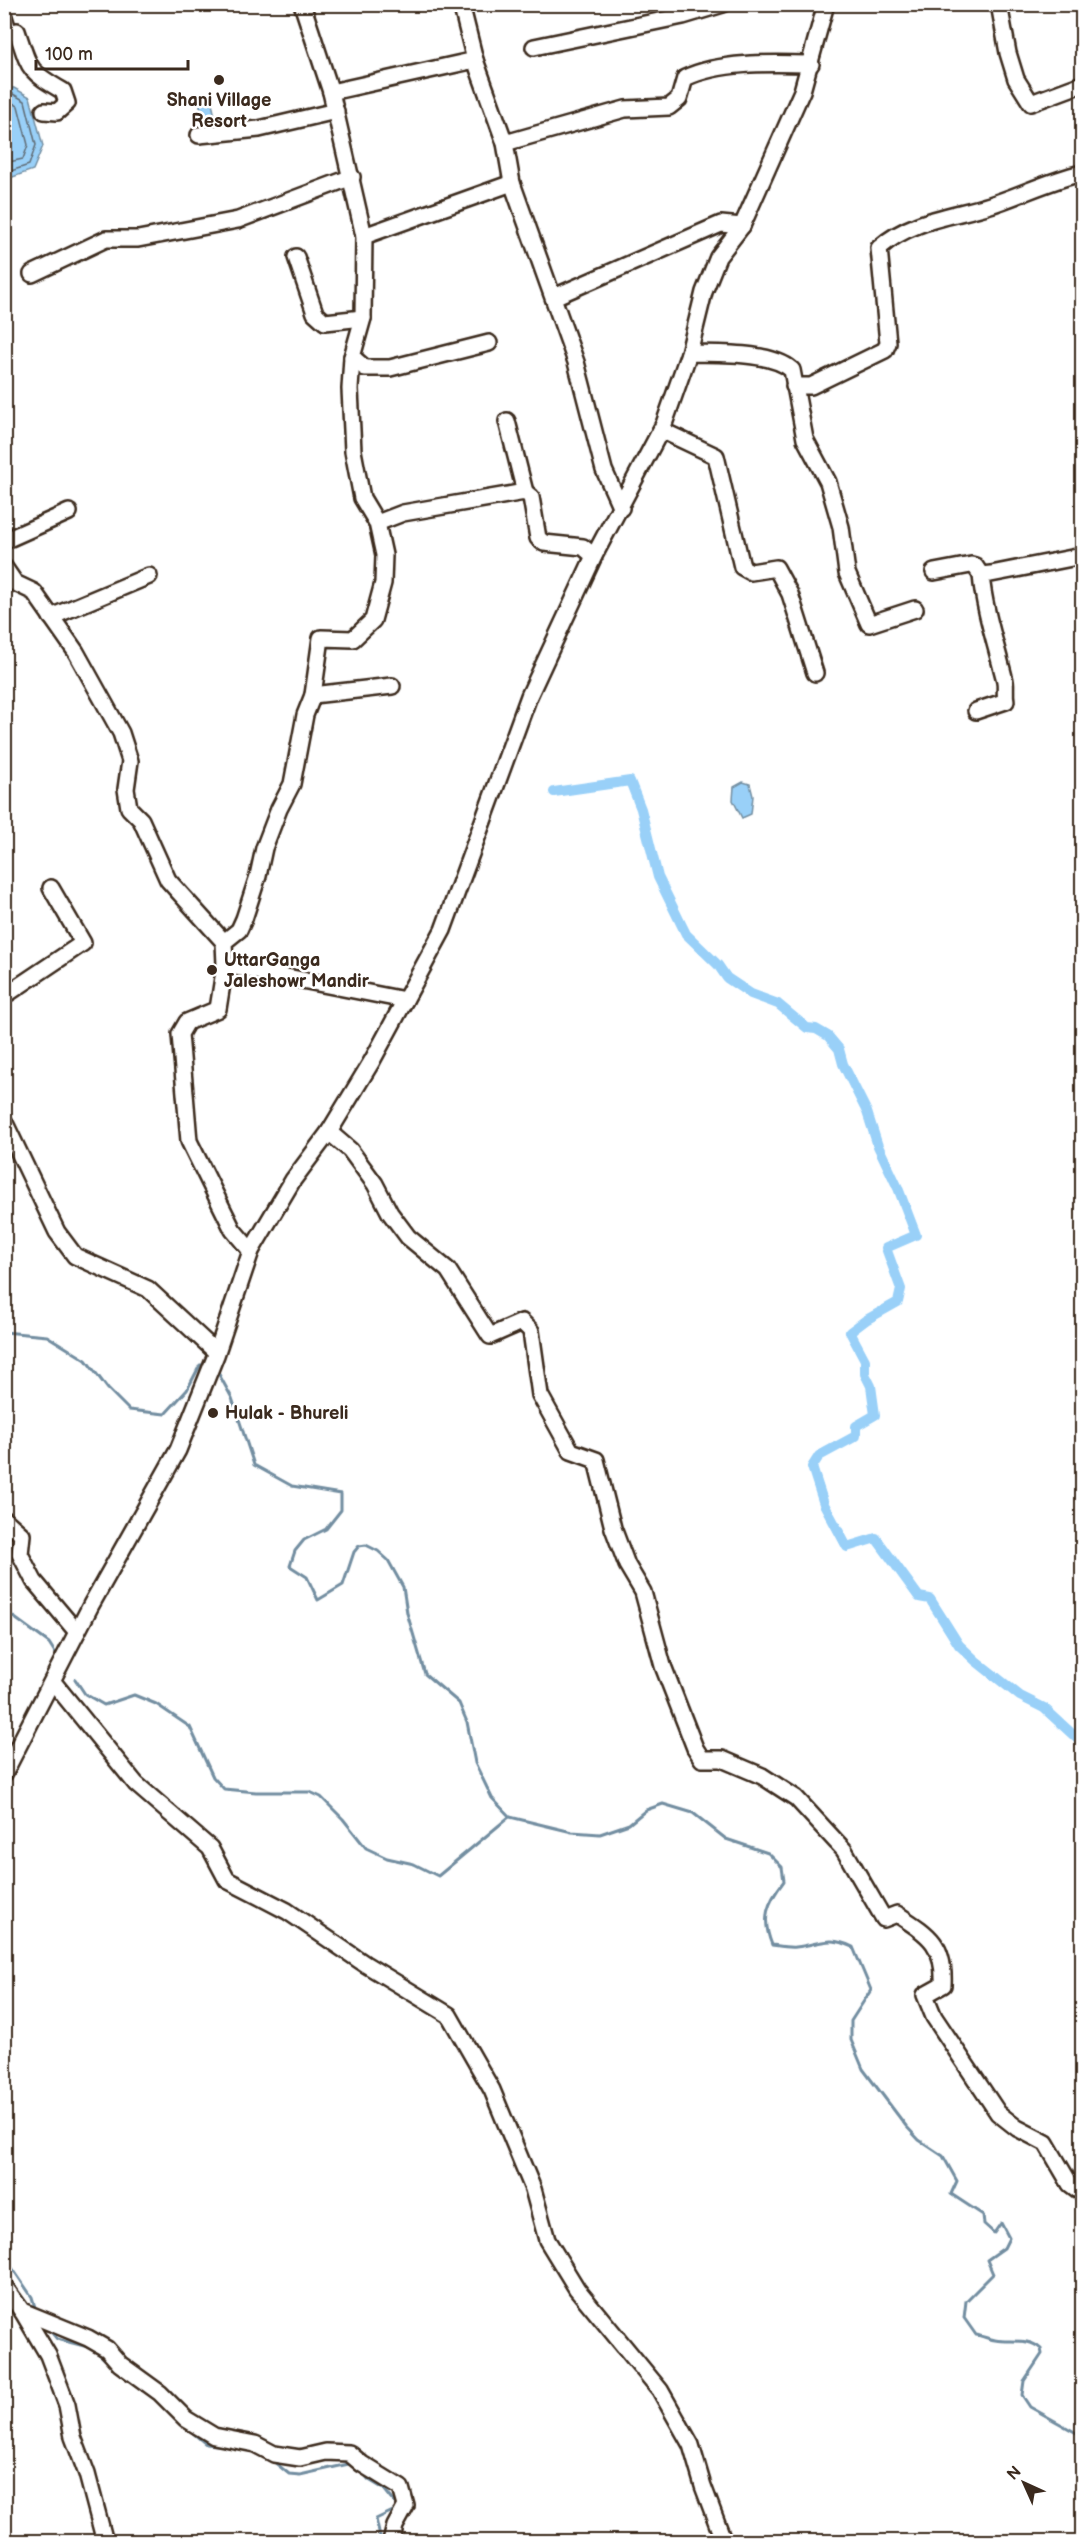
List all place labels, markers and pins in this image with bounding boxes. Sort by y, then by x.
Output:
marker: Shani Village Resort [212,73,226,87]
place label: Shani Village Resort [167,90,271,132]
place label: UttarGanga Jaleshowr Mandir [224,950,370,992]
marker: UttarGanga Jaleshowr Mandir [205,963,219,977]
place label: Hulak - Bhureli [225,1403,348,1424]
marker: Hulak - Bhureli [206,1406,220,1420]

